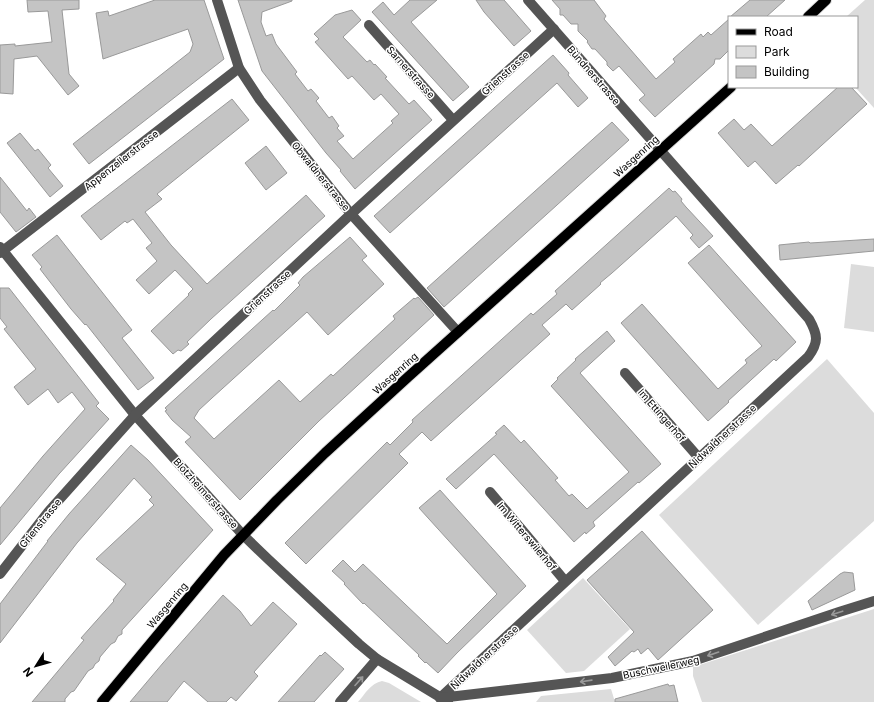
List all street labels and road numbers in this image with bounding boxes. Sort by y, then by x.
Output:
street label: Bündnerstrasse [565,43,623,107]
street label: Sarnerstrasse [385,44,438,101]
street label: Grienstrasse [479,48,531,97]
street label: Appenzellerstrasse [82,127,161,193]
street label: Wasgenring [611,133,661,179]
street label: Obwaldnerstrasse [289,139,353,213]
street label: Grienstrasse [241,267,293,317]
street label: Wasgenring [370,350,420,396]
street label: Im Ettingerhof [636,386,688,444]
street label: Nidwaldnerstrasse [686,401,758,470]
street label: Blotzheimerstrasse [171,455,241,531]
street label: Grienstrasse [17,496,64,550]
street label: Im Witterswilerhof [495,499,559,573]
street label: Wasgenring [144,580,190,630]
street label: Nidwaldnerstrasse [448,622,520,691]
street label: Buschweilerweg [622,653,700,681]

